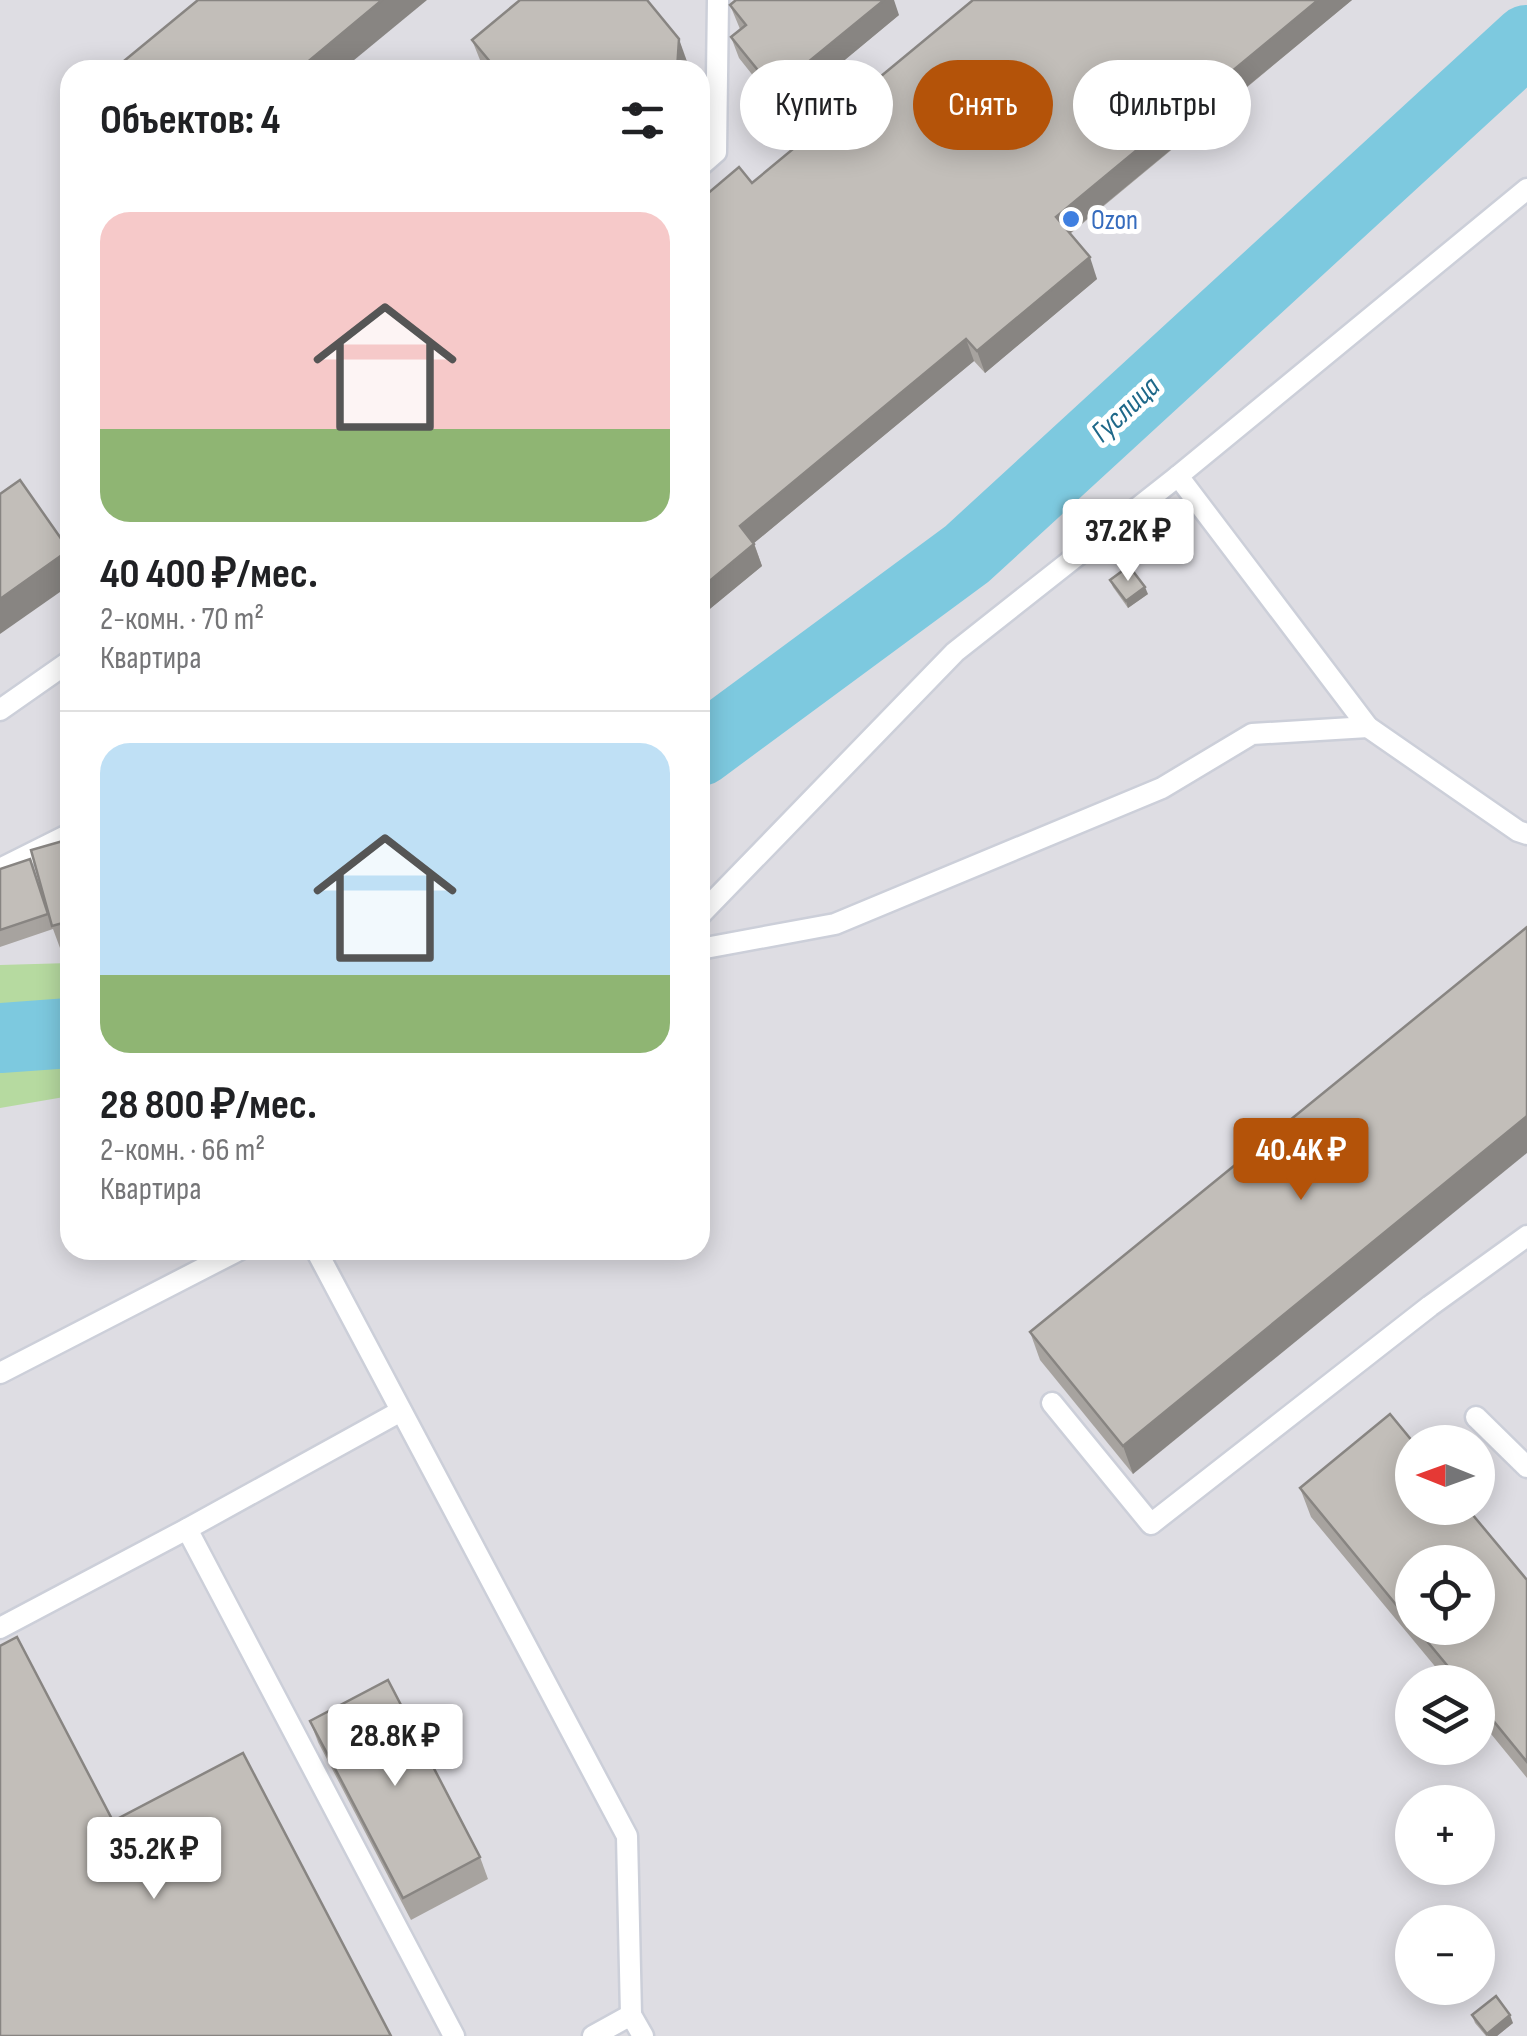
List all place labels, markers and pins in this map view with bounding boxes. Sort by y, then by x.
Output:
place label: Ozon [1091,204,1138,237]
marker: Ozon [1060,208,1082,230]
pin: 37.2K ₽ [1036,499,1220,584]
pin: 40.4K ₽ [1209,1118,1393,1203]
pin: 28.8K ₽ [303,1704,487,1789]
pin: 35.2K ₽ [62,1817,246,1902]

